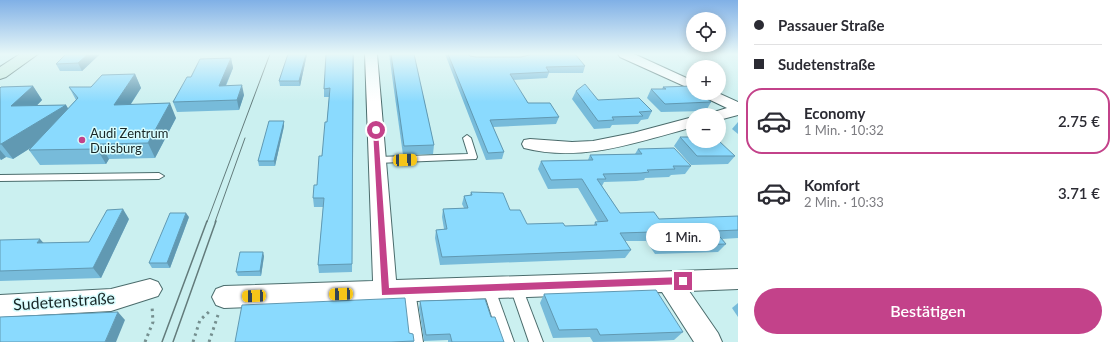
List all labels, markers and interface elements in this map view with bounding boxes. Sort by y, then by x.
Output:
map controls [686,12,726,148]
button: locate [686,12,726,52]
text: Passauer Straße [778,16,885,34]
text: Sudetenstraße [778,55,875,73]
button: + [686,60,726,100]
icon: car [756,103,792,139]
text: Economy [804,104,865,122]
button: − [686,108,726,148]
text: 2.75 € [1058,112,1100,130]
route start [367,121,385,139]
text: 1 Min. · 10:32 [804,122,884,138]
place label: Audi Zentrum Duisburg [90,125,169,156]
marker: Audi Zentrum Duisburg [77,135,87,145]
car [393,154,417,166]
icon: car [756,175,792,211]
text: Komfort [804,176,860,194]
text: 3.71 € [1058,184,1100,202]
text: 2 Min. · 10:33 [804,194,884,210]
callout: 1 Min. [646,223,720,251]
text: 1 Min. [665,229,701,245]
route end [674,272,692,290]
street label: Sudetenstraße [12,287,115,314]
car [329,288,353,300]
button: Bestätigen [754,288,1102,334]
car [242,290,266,302]

